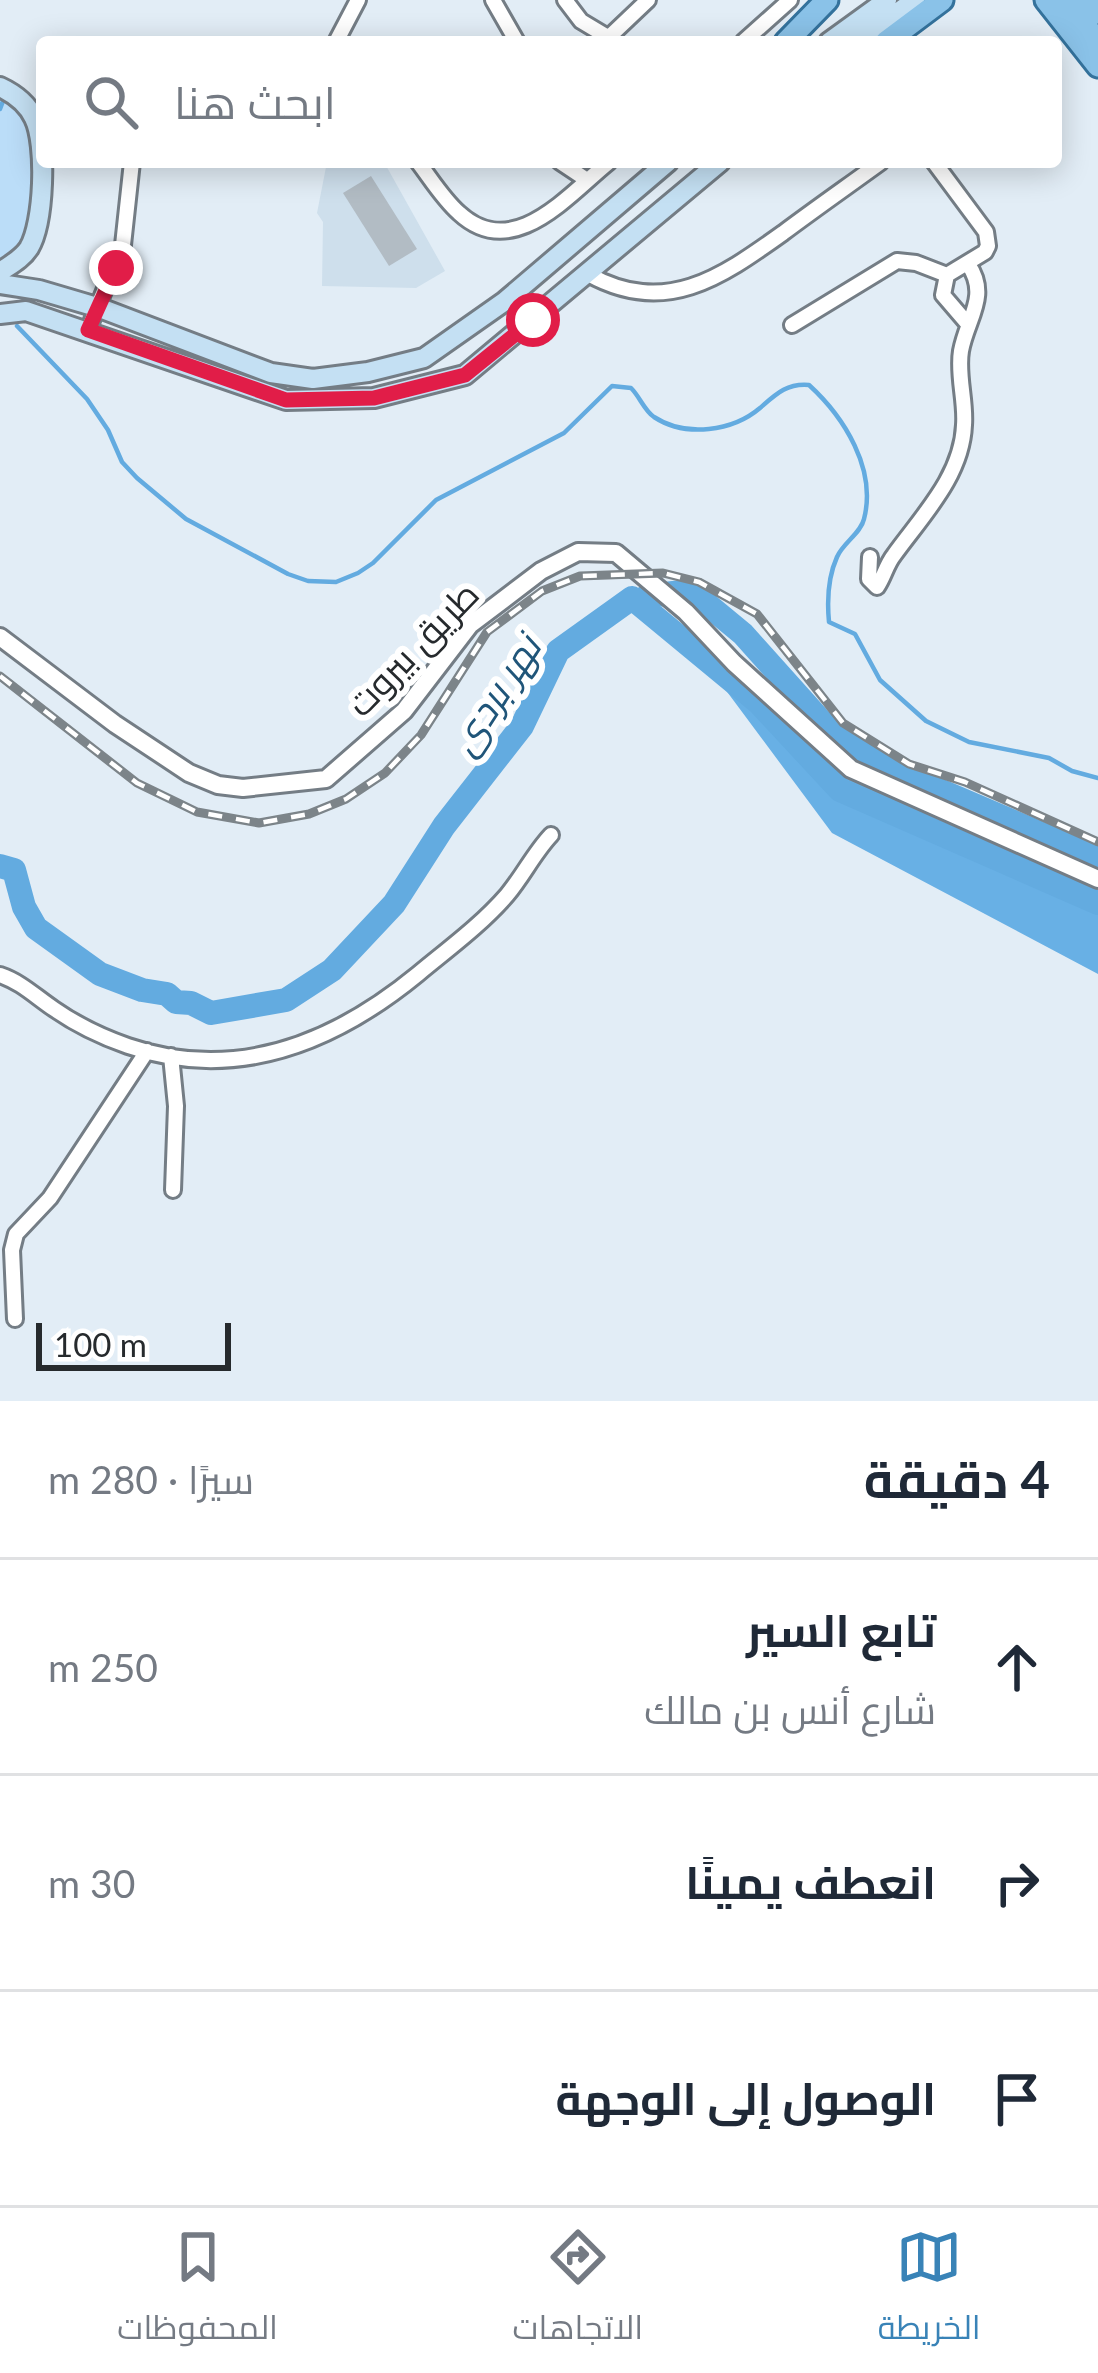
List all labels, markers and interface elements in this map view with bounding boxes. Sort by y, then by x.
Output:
search box [36,36,1062,168]
icon: search [78,69,144,135]
text: ابحث هنا [174,75,336,129]
route end [89,241,143,295]
route start [506,293,560,347]
street label: طريق بيروت [337,571,489,726]
water label: نهر بردى [439,623,553,763]
scale bar [36,1317,231,1370]
text: 100 m [54,1324,147,1364]
text: 4 دقيقة [864,1448,1050,1509]
text: سيرًا · 280 m [48,1456,254,1502]
text: تابع السير [746,1603,936,1657]
icon: ahead [984,1634,1050,1700]
text: 250 m [48,1644,158,1690]
text: شارع أنس بن مالك [644,1686,936,1732]
icon: right [984,1850,1050,1916]
text: انعطف يمينًا [685,1855,936,1909]
text: 30 m [48,1860,135,1906]
icon: arrive [984,2066,1050,2132]
text: الوصول إلى الوجهة [556,2071,936,2125]
tab: المحفوظات [117,2224,278,2358]
tab: الاتجاهات [513,2224,643,2358]
tab: الخريطة [878,2224,981,2358]

